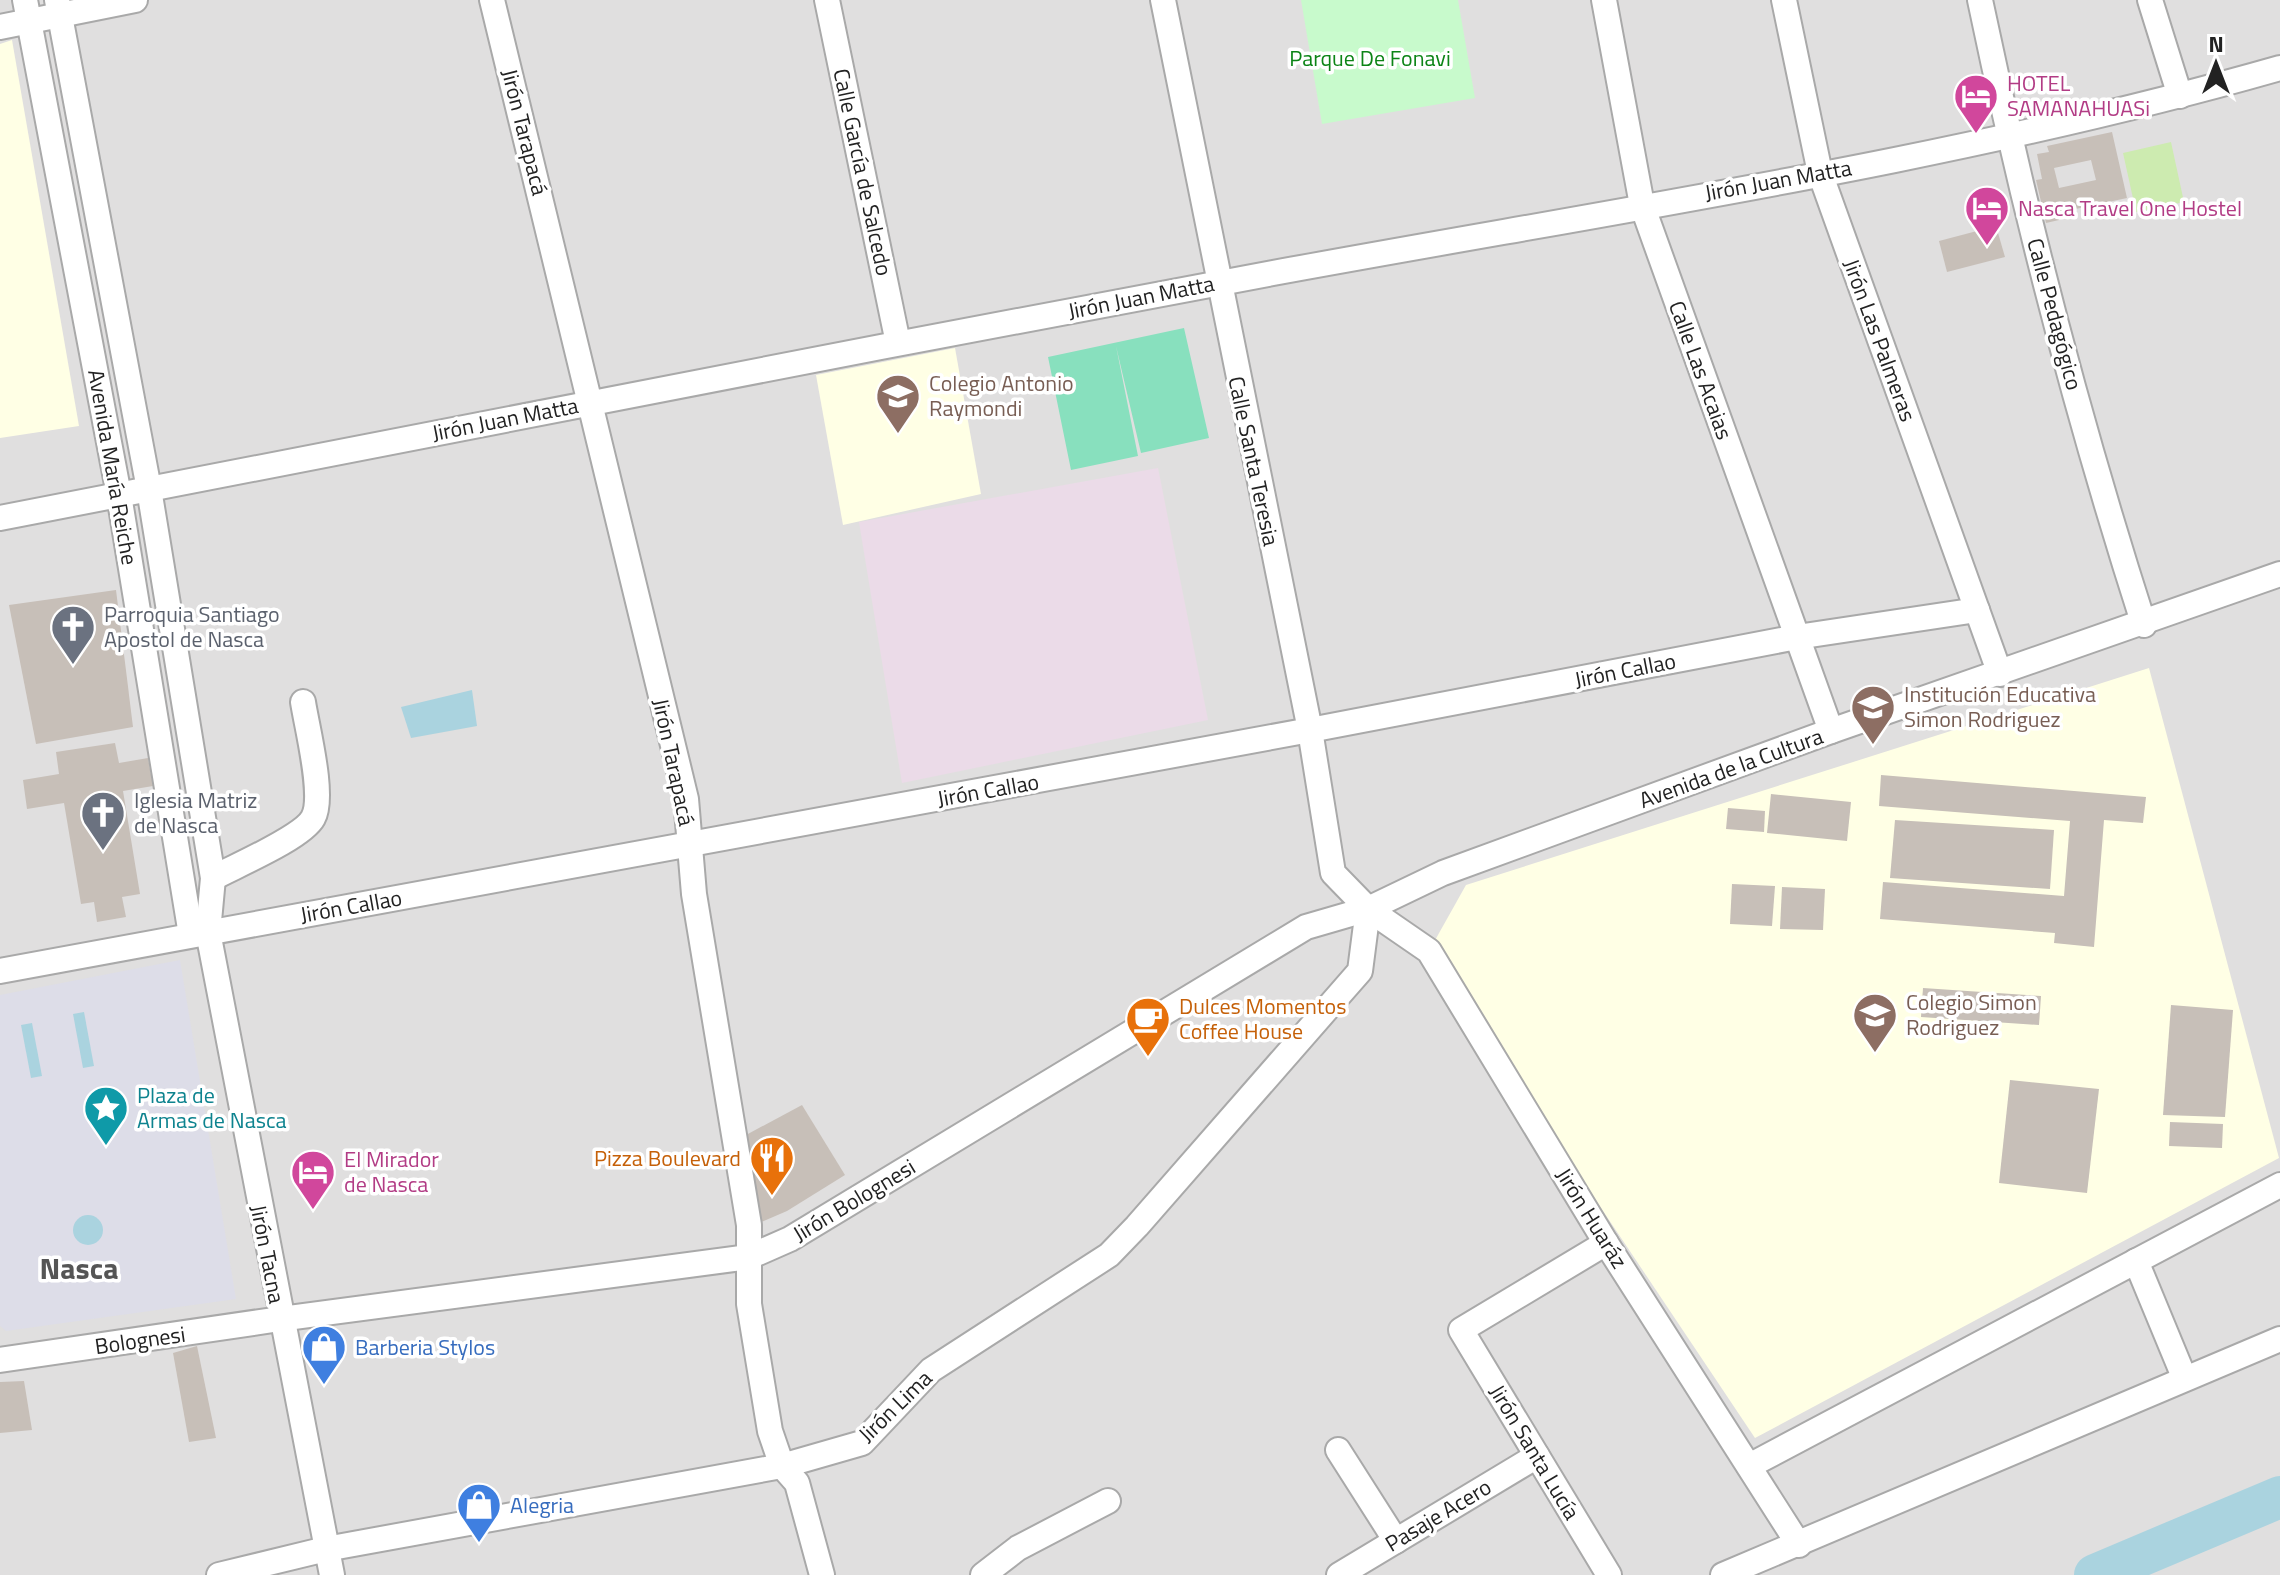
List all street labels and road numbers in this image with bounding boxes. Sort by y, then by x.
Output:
street label: Jirón Tarapacá [493,65,557,199]
street label: Calle García de Salcedo [824,65,902,279]
street label: Jirón Juan Matta [1702,150,1854,210]
street label: Calle Pedagógico [2018,234,2092,394]
street label: Jirón Las Palmeras [1835,254,1925,426]
street label: Jirón Juan Matta [1065,266,1217,328]
street label: Calle Las Acaias [1660,296,1742,444]
street label: Avenida María Reiche [79,367,147,567]
street label: Calle Santa Teresia [1219,373,1289,549]
street label: Jirón Juan Matta [429,388,581,450]
street label: Jirón Callao [1571,644,1679,696]
street label: Jirón Tarapacá [644,695,704,829]
street label: Avenida de la Cultura [1634,719,1828,817]
street label: Jirón Callao [935,764,1041,816]
street label: Jirón Callao [298,880,404,932]
street label: Jirón Bolognesi [786,1150,922,1250]
street label: Jirón Huaráz [1548,1161,1636,1275]
street label: Jirón Tacna [242,1202,294,1306]
street label: Bolognesi [92,1317,188,1363]
street label: Jirón Lima [850,1362,940,1450]
street label: Jirón Santa Lucía [1481,1378,1589,1526]
street label: Pasaje Acero [1378,1470,1498,1560]

